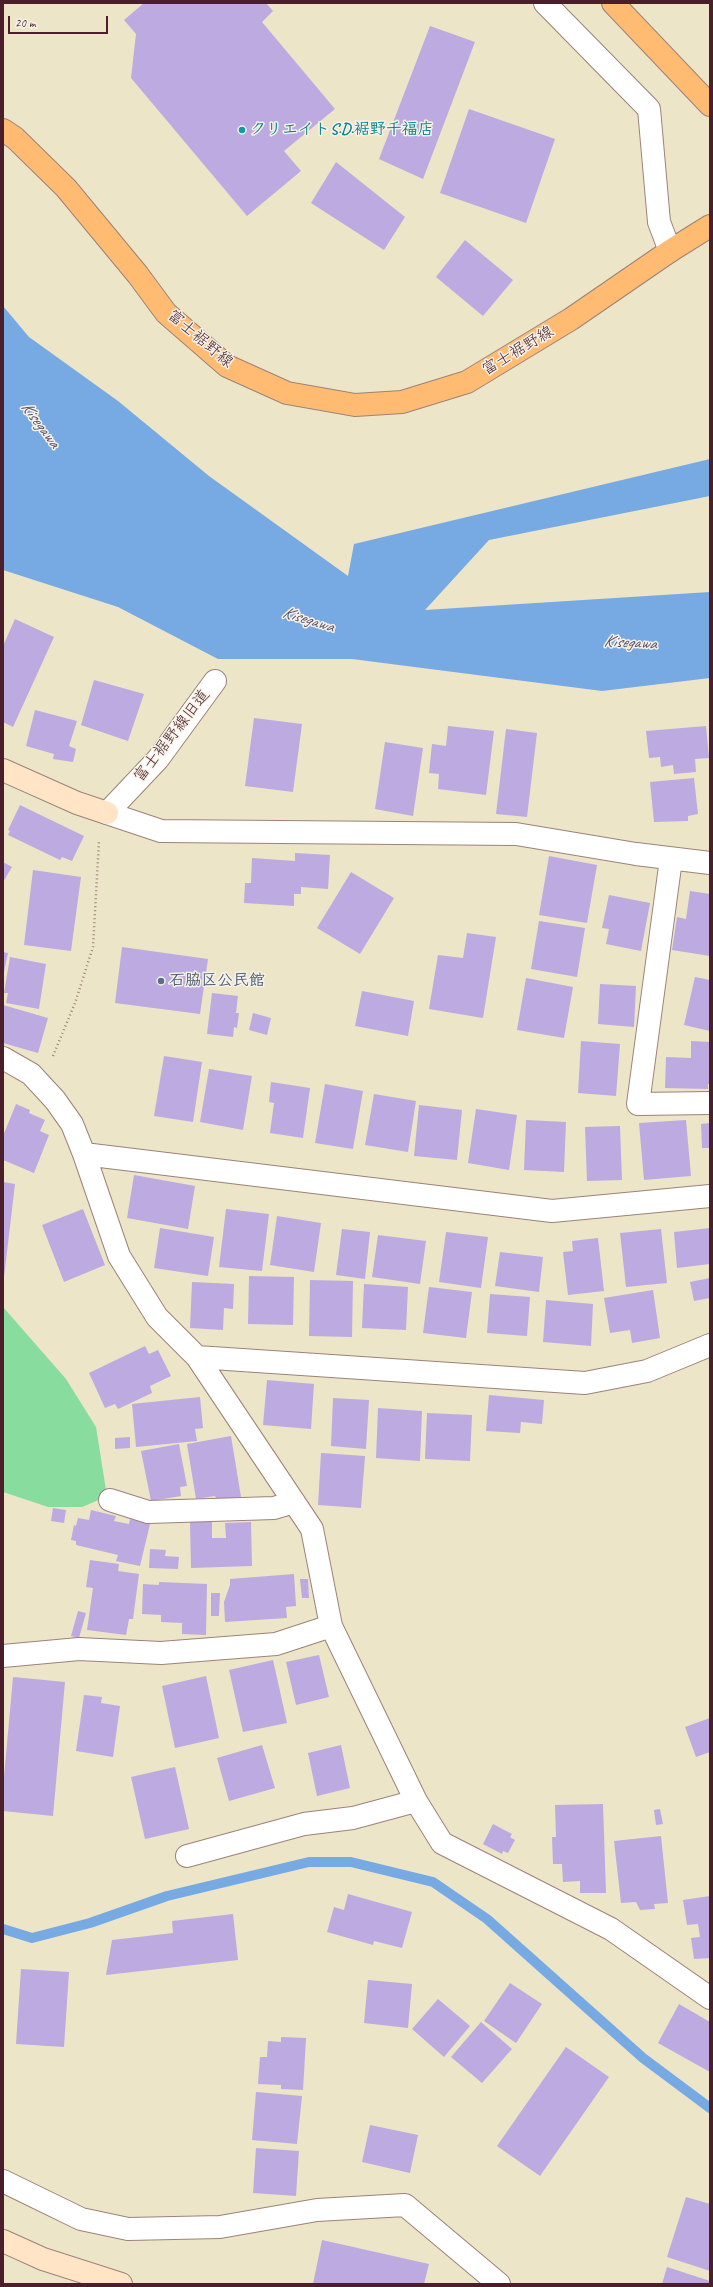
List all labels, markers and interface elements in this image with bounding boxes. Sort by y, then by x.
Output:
scale bar [10,8,110,34]
text: 20 m [15,15,35,31]
place label: クリエイトS.D.裾野千福店 [250,120,434,140]
marker: クリエイトS.D.裾野千福店 [237,125,247,135]
street label: 富士裾野線 [163,306,237,372]
street label: 富士裾野線 [479,322,557,380]
water label: Kisegawa [16,398,64,452]
water label: Kisegawa [280,603,336,637]
water label: Kisegawa [603,631,657,655]
street label: 富士裾野線旧道 [130,686,214,786]
place label: 石脇区公民館 [169,971,265,991]
marker: 石脇区公民館 [156,976,166,986]

